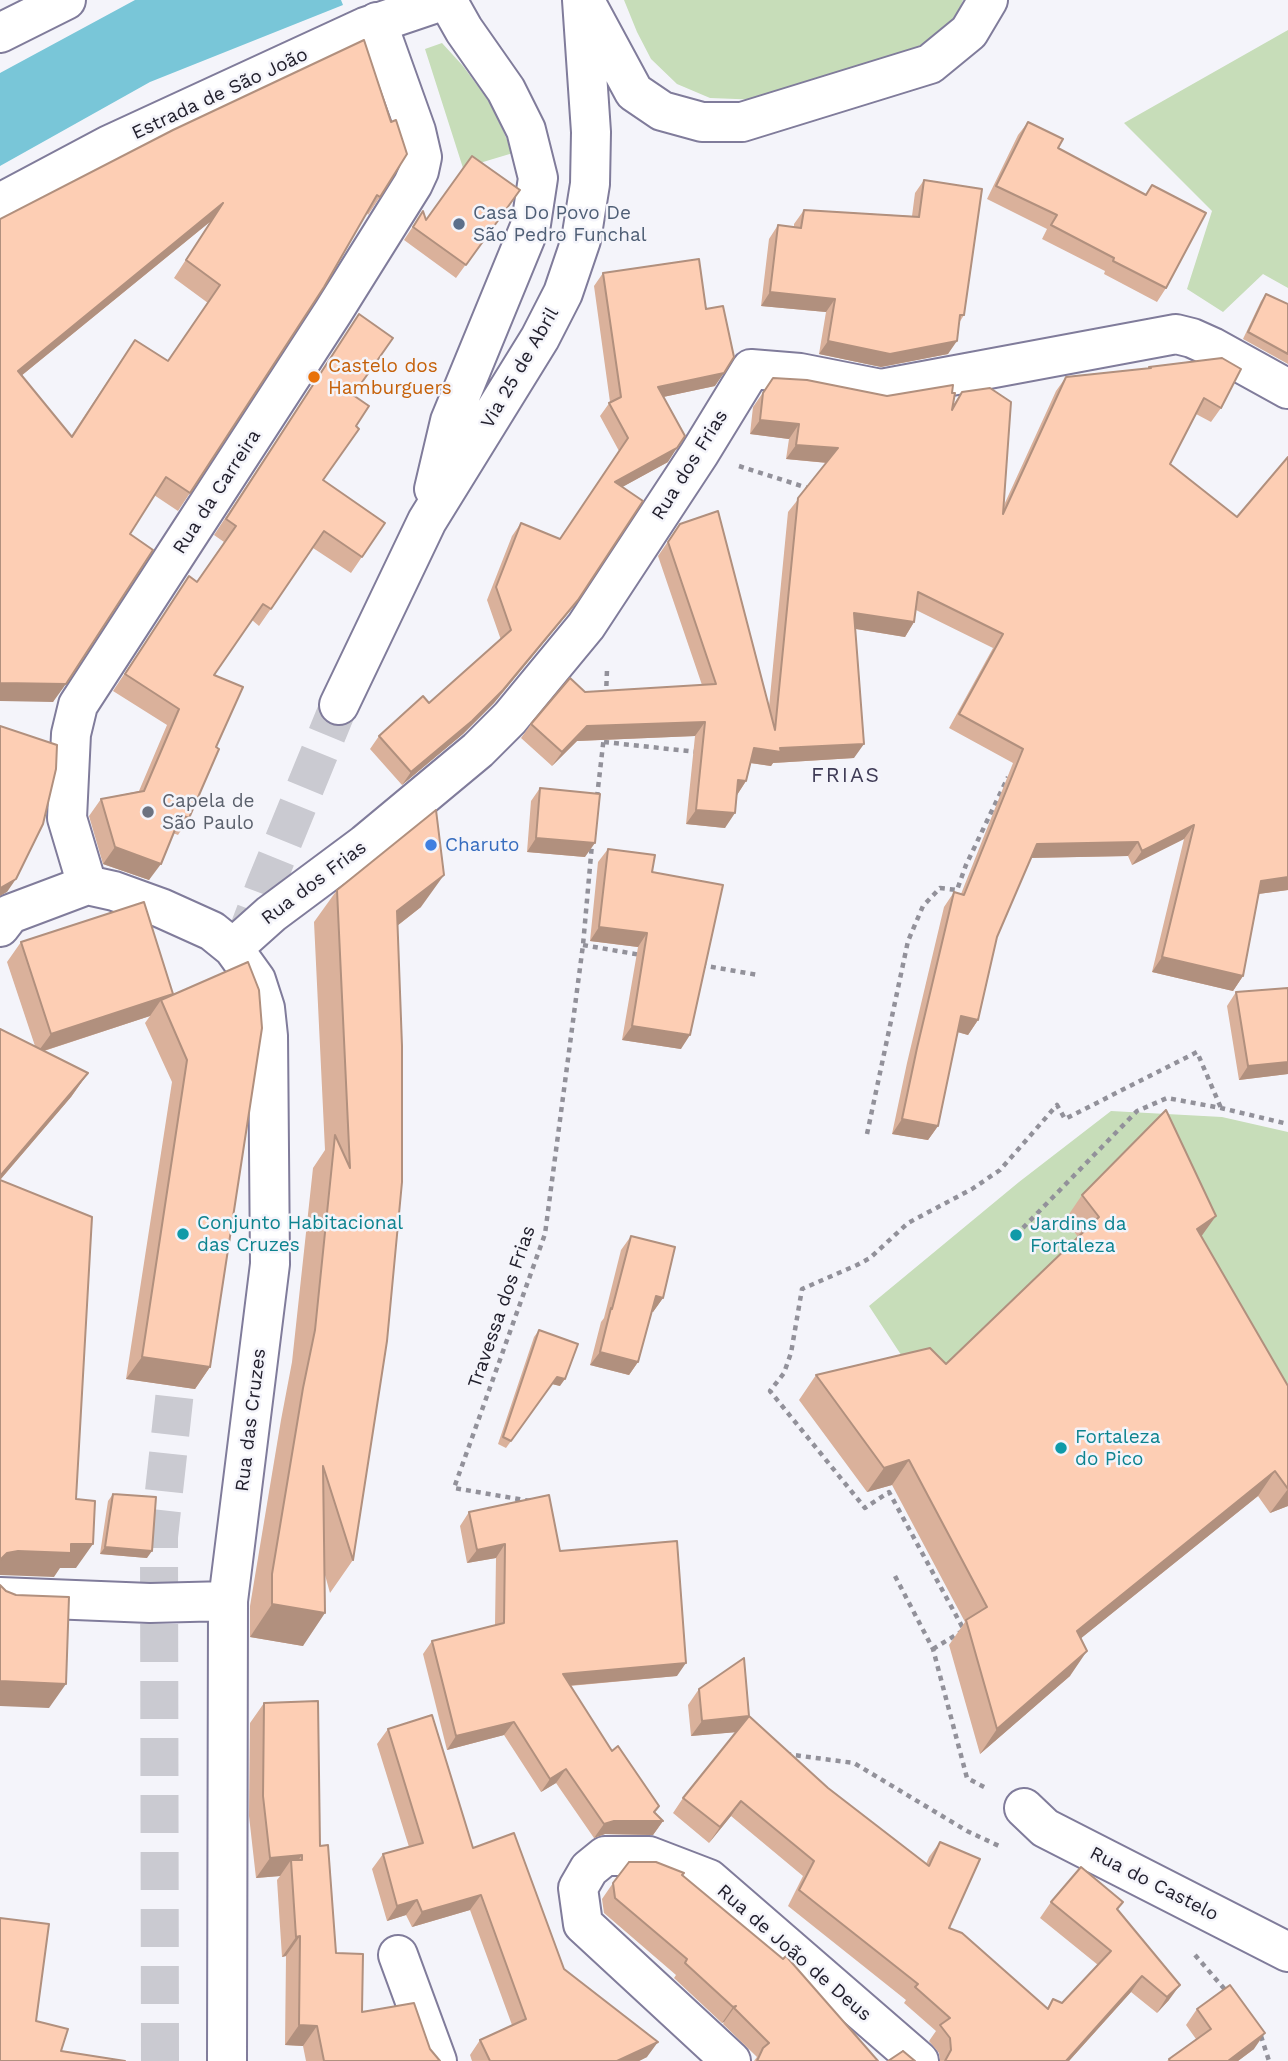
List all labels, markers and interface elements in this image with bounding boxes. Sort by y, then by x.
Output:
street label: Estrada de São João [128,43,312,145]
place label: Casa Do Povo De São Pedro Funchal [473,202,646,246]
marker: Casa Do Povo De São Pedro Funchal [451,216,467,232]
street label: Via 25 de Abril [476,304,564,432]
place label: Castelo dos Hamburguers [328,355,452,399]
marker: Castelo dos Hamburguers [306,369,322,385]
street label: Rua dos Frias [647,406,733,524]
street label: Rua da Carreira [168,426,266,558]
district label: FRIAS [812,763,880,789]
place label: Capela de São Paulo [162,790,255,834]
marker: Capela de São Paulo [140,804,156,820]
place label: Charuto [445,834,519,856]
street label: Rua dos Frias [257,836,371,930]
marker: Charuto [423,837,439,853]
place label: Conjunto Habitacional das Cruzes [197,1212,403,1256]
place label: Jardins da Fortaleza [1030,1213,1127,1257]
street label: Travessa dos Frias [463,1223,541,1391]
marker: Conjunto Habitacional das Cruzes [175,1226,191,1242]
marker: Jardins da Fortaleza [1008,1227,1024,1243]
street label: Rua das Cruzes [231,1347,271,1493]
place label: Fortaleza do Pico [1075,1426,1161,1470]
marker: Fortaleza do Pico [1053,1440,1069,1456]
street label: Rua do Castelo [1086,1842,1222,1926]
street label: Rua de João de Deus [712,1880,876,2026]

